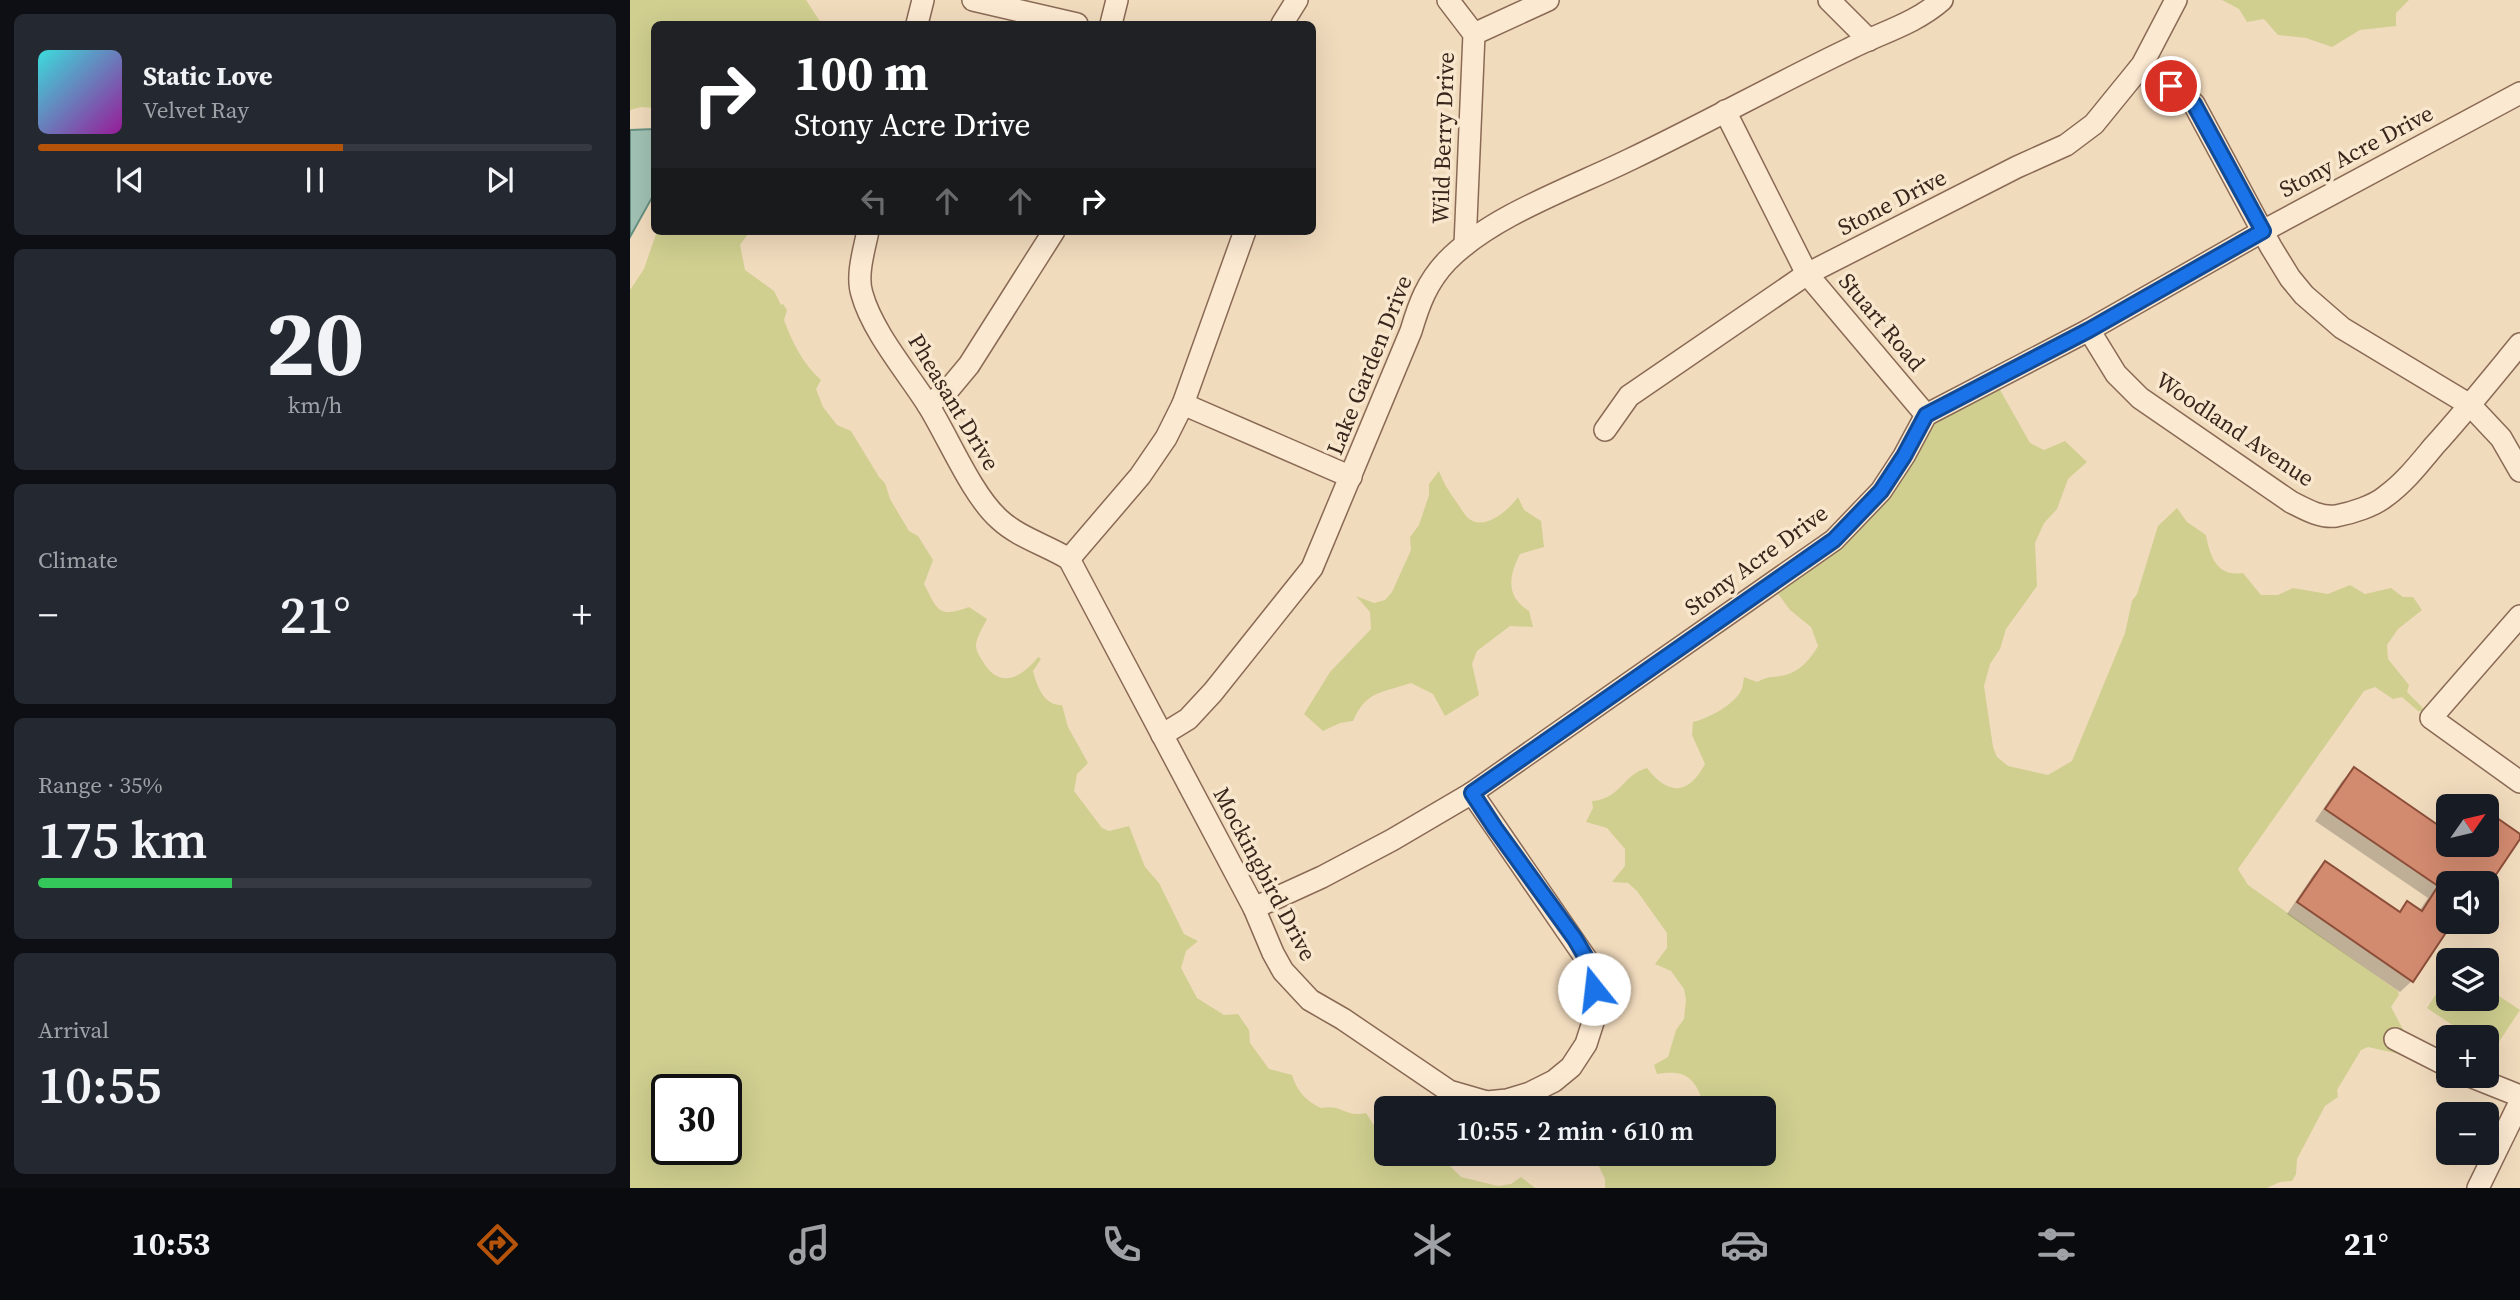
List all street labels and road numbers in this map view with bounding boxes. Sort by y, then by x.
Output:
street label: Wild Berry Drive [1424,51,1462,225]
street label: Stony Acre Drive [2273,97,2439,205]
street label: Stone Drive [1832,161,1952,243]
street label: Stuart Road [1831,266,1933,378]
street label: Lake Garden Drive [1318,270,1420,460]
street label: Pheasant Drive [901,328,1007,476]
street label: Woodland Avenue [2149,364,2321,494]
street label: Stony Acre Drive [1678,497,1834,623]
street label: Mockingbird Drive [1206,782,1324,966]

